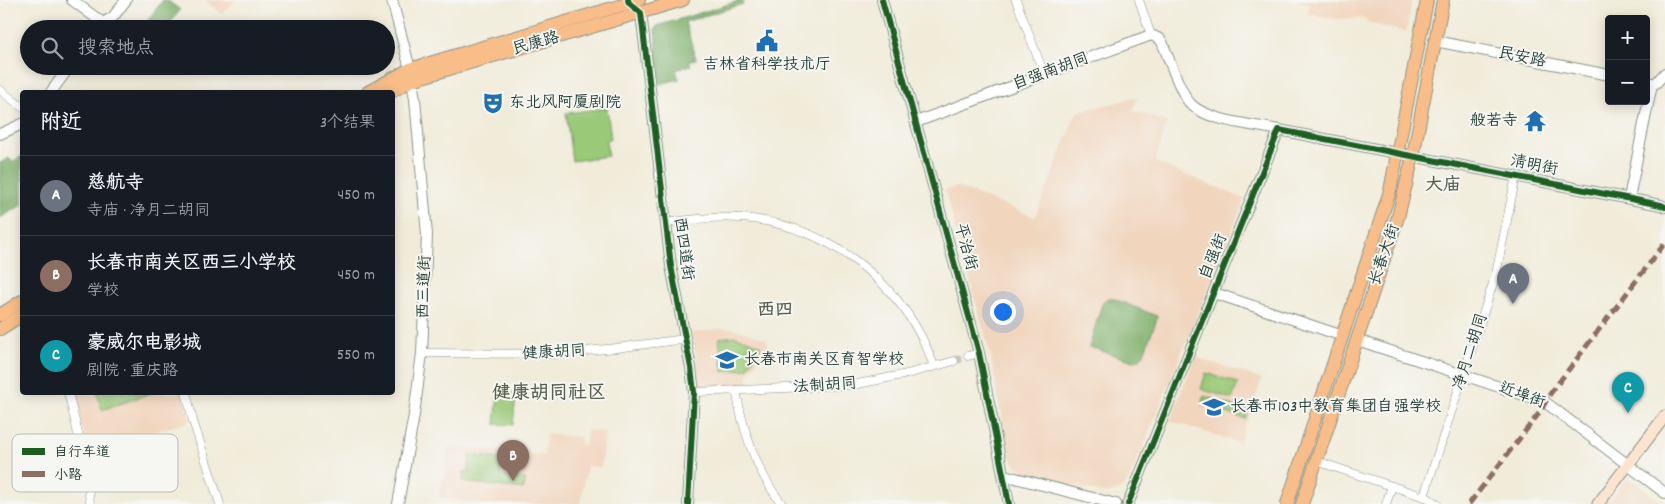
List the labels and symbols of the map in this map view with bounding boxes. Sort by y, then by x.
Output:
street label: 民康路 [510,26,562,62]
public building icon: 吉林省科学技术厅 [754,28,780,54]
street label: 民安路 [1496,42,1548,74]
street label: 自强南胡同 [1009,48,1093,96]
place label: 吉林省科学技术厅 [703,54,831,77]
theatre icon: 东北风阿厦剧院 [480,90,506,116]
place label: 东北风阿厦剧院 [509,92,621,115]
temple icon: 般若寺 [1522,108,1548,134]
place label: 般若寺 [1470,110,1518,133]
street label: 清明街 [1508,150,1560,182]
district label: 大庙 [1425,174,1461,199]
street label: 西四道街 [667,216,699,282]
street label: 平治街 [948,221,982,273]
street label: 长春大街 [1364,221,1406,289]
street label: 自强街 [1194,230,1234,284]
street label: 西三道街 [412,255,438,319]
pin: A [1497,263,1529,304]
district label: 西四 [757,299,793,324]
your location [990,299,1016,325]
street label: 净月二胡同 [1448,310,1494,394]
street label: 健康胡同 [521,340,587,366]
school or university icon: 长春市南关区育智学校 [714,347,740,373]
place label: 长春市南关区育智学校 [744,349,904,372]
street label: 法制胡同 [792,372,858,400]
pin: C [1612,372,1644,413]
street label: 近埠街 [1496,377,1548,415]
district label: 健康胡同社区 [492,381,606,408]
school or university icon: 长春市103中教育集团自强学校 [1201,394,1227,420]
place label: 长春市103中教育集团自强学校 [1230,396,1441,419]
legend [12,434,178,492]
pin: B [497,440,529,481]
text: 自行车道 [54,443,110,463]
text: 小路 [54,466,82,486]

